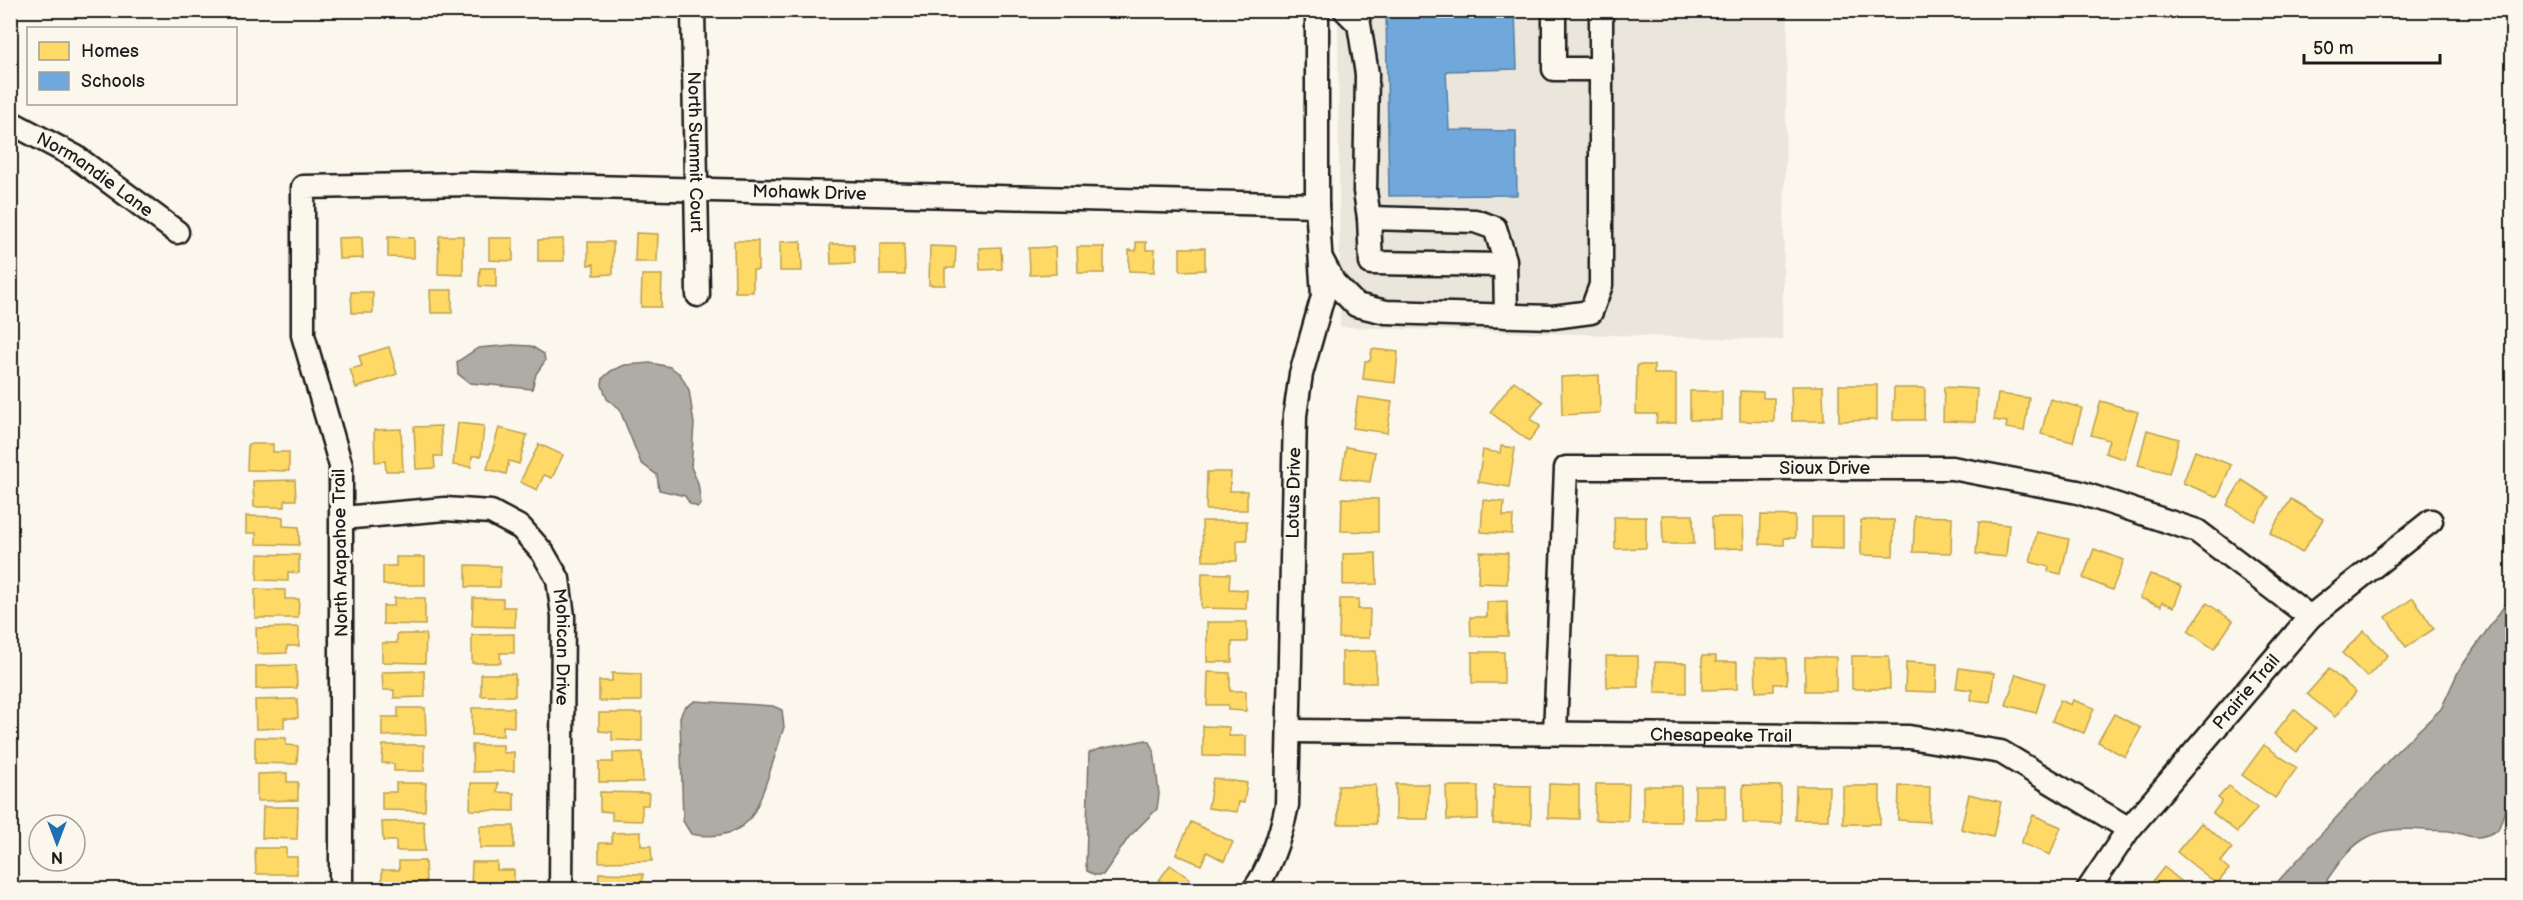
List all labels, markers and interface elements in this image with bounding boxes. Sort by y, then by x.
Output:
legend [27,27,237,105]
scale bar [2304,27,2440,65]
text: 50 m [2313,38,2354,59]
text: Homes [81,41,139,62]
text: Schools [81,71,145,92]
street label: North Summit Court [683,71,707,233]
street label: Normandie Lane [33,128,157,222]
street label: Mohawk Drive [752,181,867,205]
street label: Lotus Drive [1282,447,1305,539]
street label: Sioux Drive [1779,458,1871,479]
street label: North Arapahoe Trail [329,469,352,637]
street label: Mohican Drive [548,587,573,706]
street label: Prairie Trail [2209,650,2284,734]
street label: Chesapeake Trail [1650,724,1792,747]
north arrow [27,813,87,873]
text: N [51,847,63,866]

